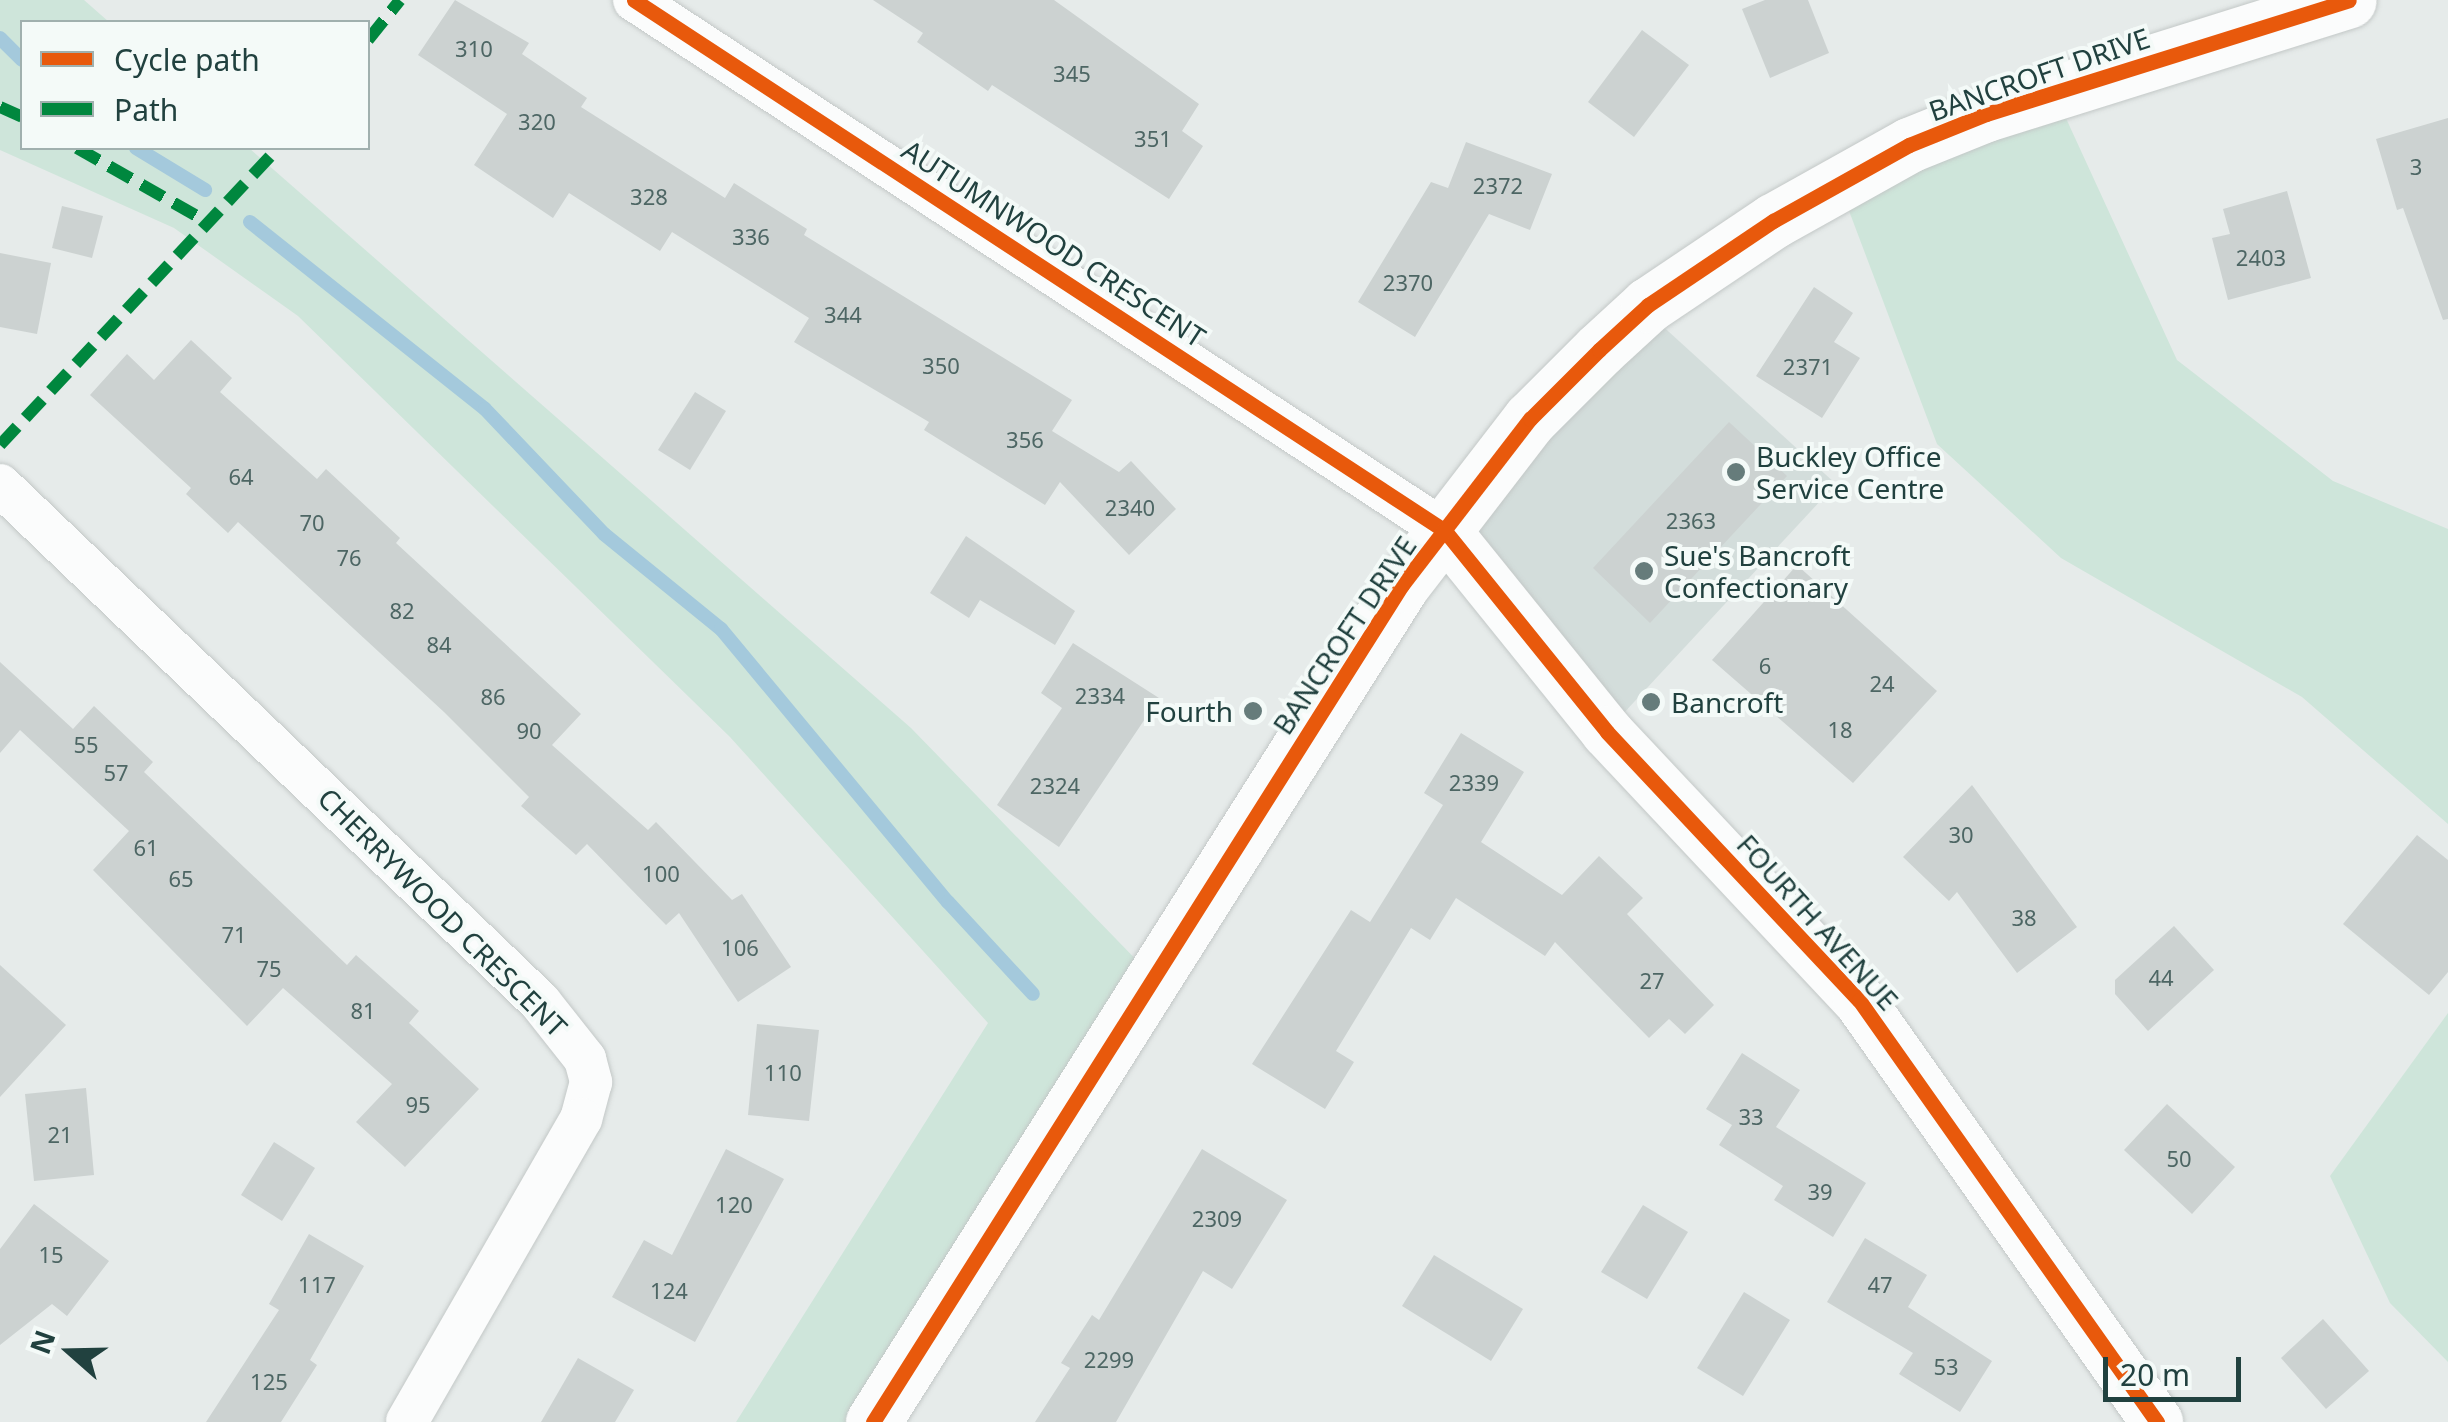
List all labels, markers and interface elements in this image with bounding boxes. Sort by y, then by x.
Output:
legend [20,20,370,150]
street label: BANCROFT DRIVE [1924,20,2154,128]
house number: 310 [455,36,493,62]
text: Cycle path [114,39,260,80]
house number: 345 [1053,61,1091,87]
text: Path [114,89,178,130]
house number: 320 [518,109,556,135]
house number: 351 [1134,126,1172,152]
street label: AUTUMNWOOD CRESCENT [896,132,1212,354]
house number: 3 [2410,154,2422,180]
house number: 2372 [1473,173,1523,199]
house number: 328 [630,184,668,210]
house number: 336 [732,224,770,250]
house number: 2403 [2236,245,2286,271]
house number: 2370 [1383,270,1433,296]
house number: 344 [824,302,862,328]
house number: 350 [922,353,960,379]
house number: 2371 [1783,354,1833,380]
house number: 356 [1006,427,1044,453]
place label: Buckley Office Service Centre [1756,439,1944,505]
marker: Buckley Office Service Centre [1725,461,1747,483]
house number: 64 [228,464,254,490]
house number: 2340 [1105,495,1155,521]
house number: 2363 [1666,508,1716,534]
house number: 70 [299,510,325,536]
street label: BANCROFT DRIVE [1265,530,1423,740]
place label: Sue's Bancroft Confectionary [1664,538,1851,604]
house number: 76 [336,545,362,571]
marker: Sue's Bancroft Confectionary [1633,560,1655,582]
house number: 82 [389,598,415,624]
house number: 84 [426,632,452,658]
house number: 6 [1759,653,1771,679]
house number: 24 [1869,671,1895,697]
house number: 2334 [1075,683,1125,709]
house number: 86 [480,684,506,710]
place label: Bancroft [1671,685,1783,719]
marker: Bancroft [1640,691,1662,713]
place label: Fourth [1145,694,1233,728]
marker: Fourth [1242,700,1264,722]
house number: 18 [1827,717,1853,743]
house number: 90 [516,718,542,744]
house number: 55 [73,732,99,758]
house number: 57 [103,760,129,786]
house number: 2339 [1449,770,1499,796]
house number: 2324 [1030,773,1080,799]
street label: CHERRYWOOD CRESCENT [312,781,574,1043]
house number: 30 [1948,822,1974,848]
street label: FOURTH AVENUE [1730,827,1906,1017]
house number: 61 [133,835,159,861]
house number: 100 [642,861,680,887]
house number: 65 [168,866,194,892]
house number: 38 [2011,905,2037,931]
house number: 71 [221,922,247,948]
house number: 106 [721,935,759,961]
house number: 75 [256,956,282,982]
house number: 44 [2148,965,2174,991]
house number: 27 [1639,968,1665,994]
house number: 81 [350,998,376,1024]
house number: 110 [764,1060,802,1086]
house number: 95 [405,1092,431,1118]
house number: 33 [1738,1104,1764,1130]
house number: 21 [47,1122,73,1148]
house number: 50 [2166,1146,2192,1172]
house number: 39 [1807,1179,1833,1205]
house number: 120 [715,1192,753,1218]
house number: 2309 [1192,1206,1242,1232]
house number: 15 [38,1242,64,1268]
house number: 117 [298,1272,336,1298]
house number: 47 [1867,1272,1893,1298]
house number: 124 [650,1278,688,1304]
north arrow [20,1302,120,1402]
text: N [20,1325,64,1359]
scale bar [2108,1337,2246,1399]
house number: 2299 [1084,1347,1134,1373]
house number: 53 [1933,1354,1959,1380]
text: 20 m [2120,1354,2190,1395]
house number: 125 [250,1369,288,1395]

